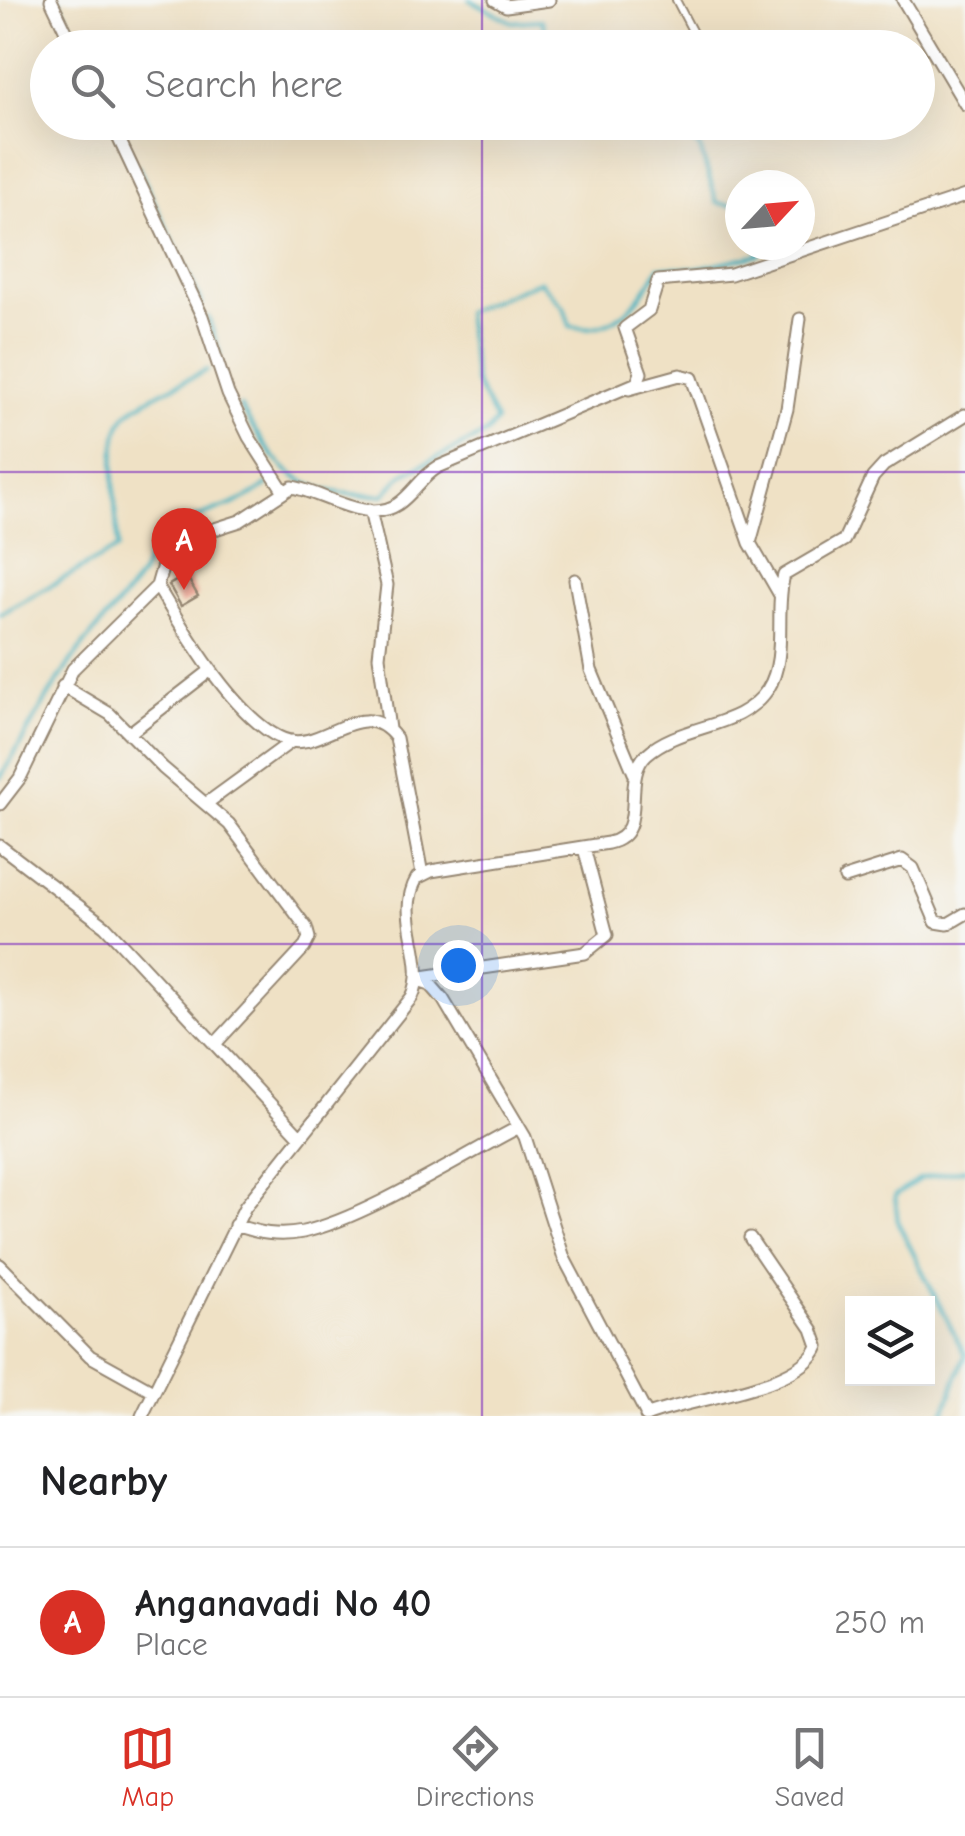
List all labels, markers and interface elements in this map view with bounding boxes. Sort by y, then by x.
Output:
search box [30,30,935,140]
icon: search [65,58,120,113]
text: Search here [145,63,343,107]
north arrow [725,170,815,260]
pin: A [152,508,216,590]
your location [433,940,484,991]
map controls [845,1296,935,1386]
button: layers [845,1296,935,1386]
text: Nearby [40,1457,167,1506]
text: Anganavadi No 40 [135,1582,432,1626]
text: A [64,1604,81,1641]
text: 250 m [834,1604,925,1641]
text: Place [135,1626,208,1663]
tab: Map [120,1721,175,1813]
tab: Directions [416,1721,534,1813]
tab: Saved [775,1721,845,1813]

